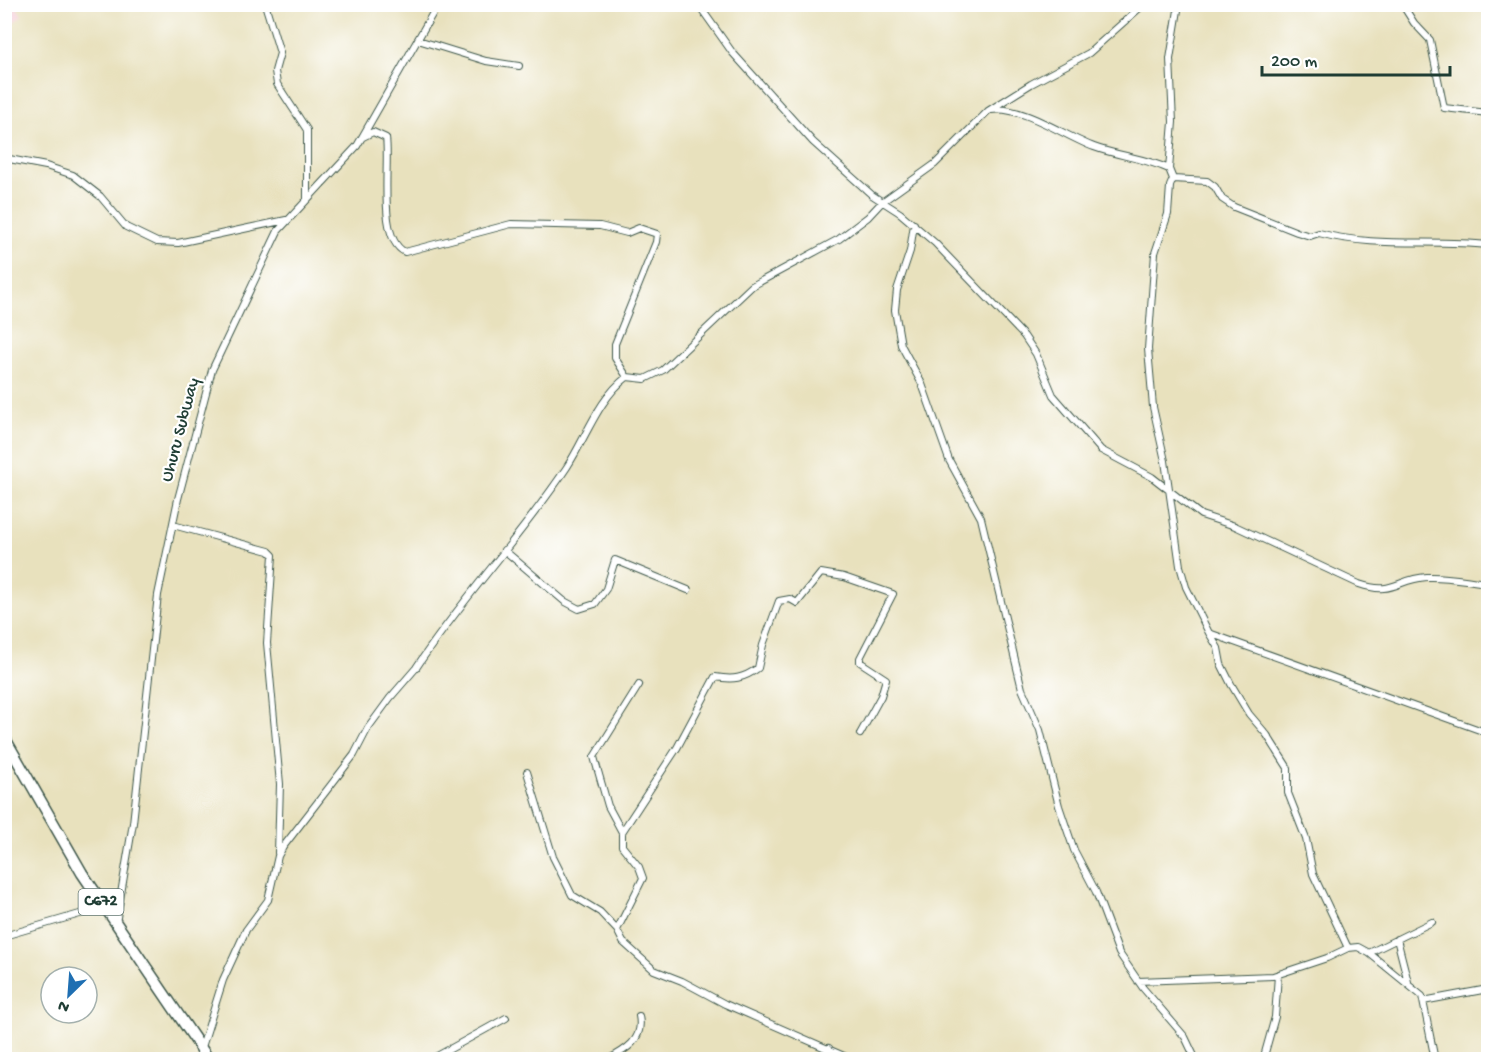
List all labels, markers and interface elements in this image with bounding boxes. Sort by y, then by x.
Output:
scale bar [1262,39,1450,77]
text: 200 m [1271,52,1318,73]
street label: Uhuru Subway [157,376,205,484]
road number: C672 [78,889,124,915]
north arrow [39,965,99,1025]
text: N [55,994,73,1016]

